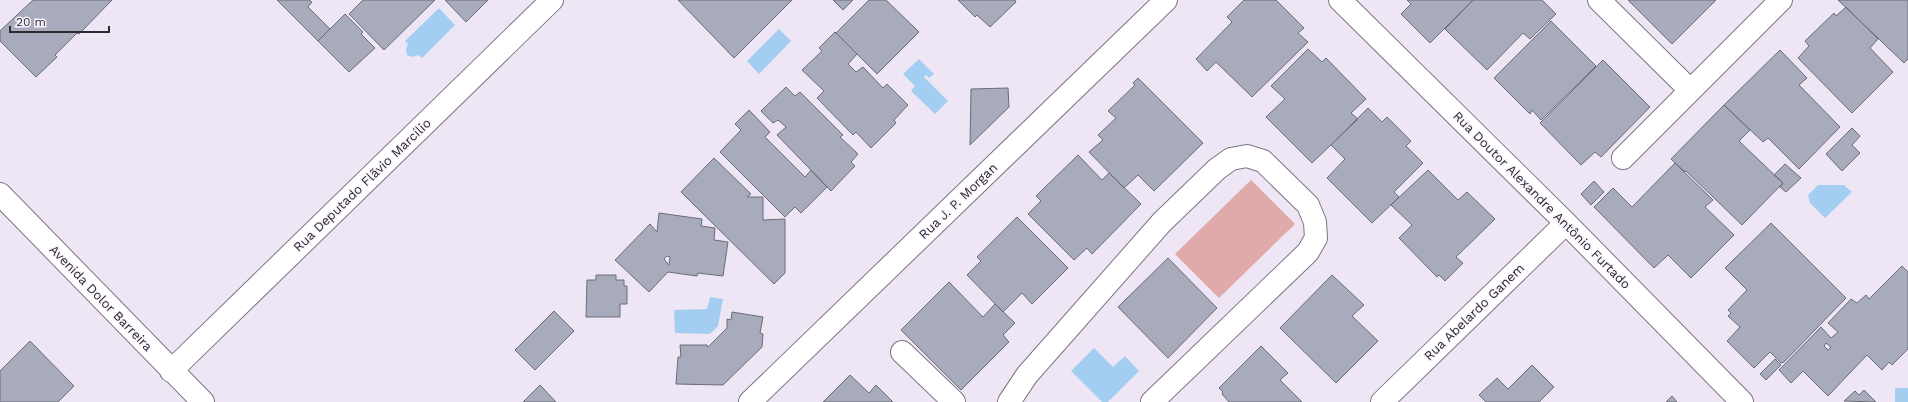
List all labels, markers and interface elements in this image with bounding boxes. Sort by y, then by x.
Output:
scale bar [10,8,109,34]
text: 20 m [16,15,46,29]
street label: Rua Doutor Alexandre Antônio Furtado [1450,108,1634,292]
street label: Rua Deputado Flãvio Marcílio [290,115,434,255]
street label: Rua J. P. Morgan [916,160,1000,242]
street label: Avenida Dolor Barreira [46,242,156,355]
street label: Rua Abelardo Ganem [1421,260,1527,364]

